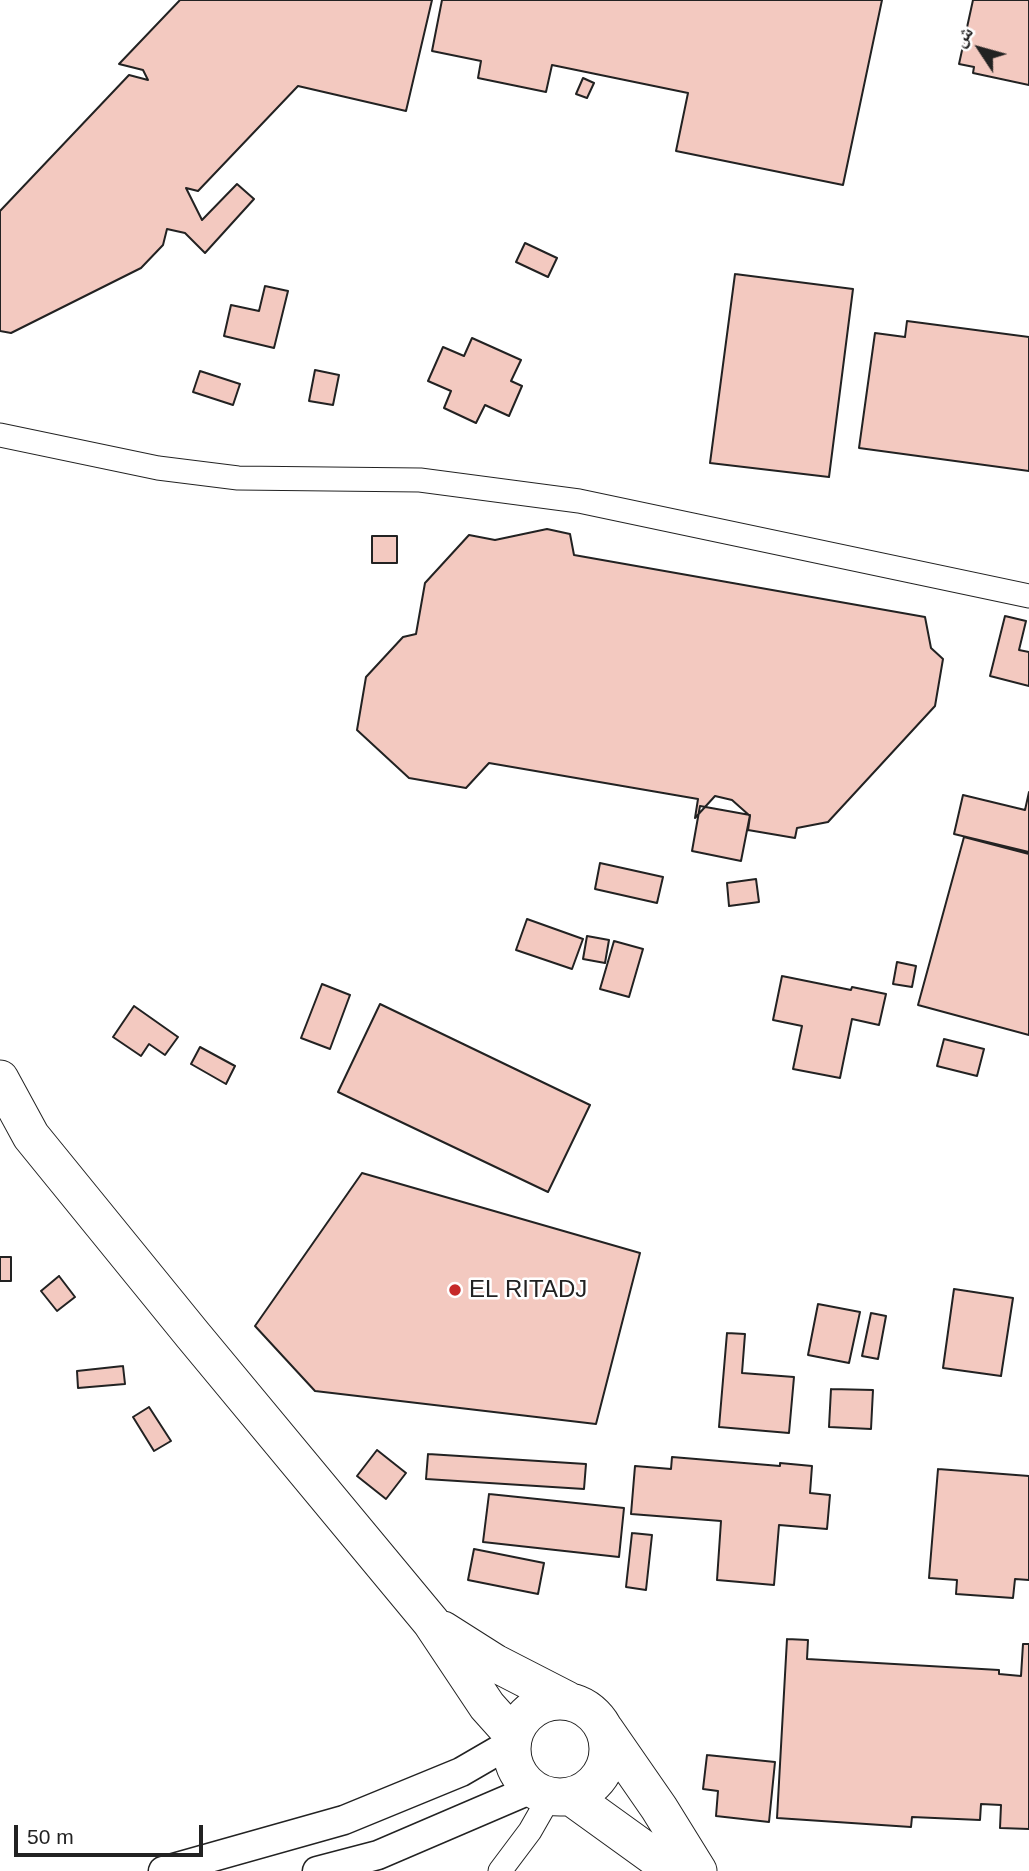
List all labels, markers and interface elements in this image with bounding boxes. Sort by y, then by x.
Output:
north arrow [945,14,1015,84]
text: ش [948,22,977,51]
place label: EL RITADJ [469,1276,587,1304]
marker: EL RITADJ [447,1282,463,1298]
scale bar [18,1812,206,1856]
text: 50 m [27,1825,74,1848]

